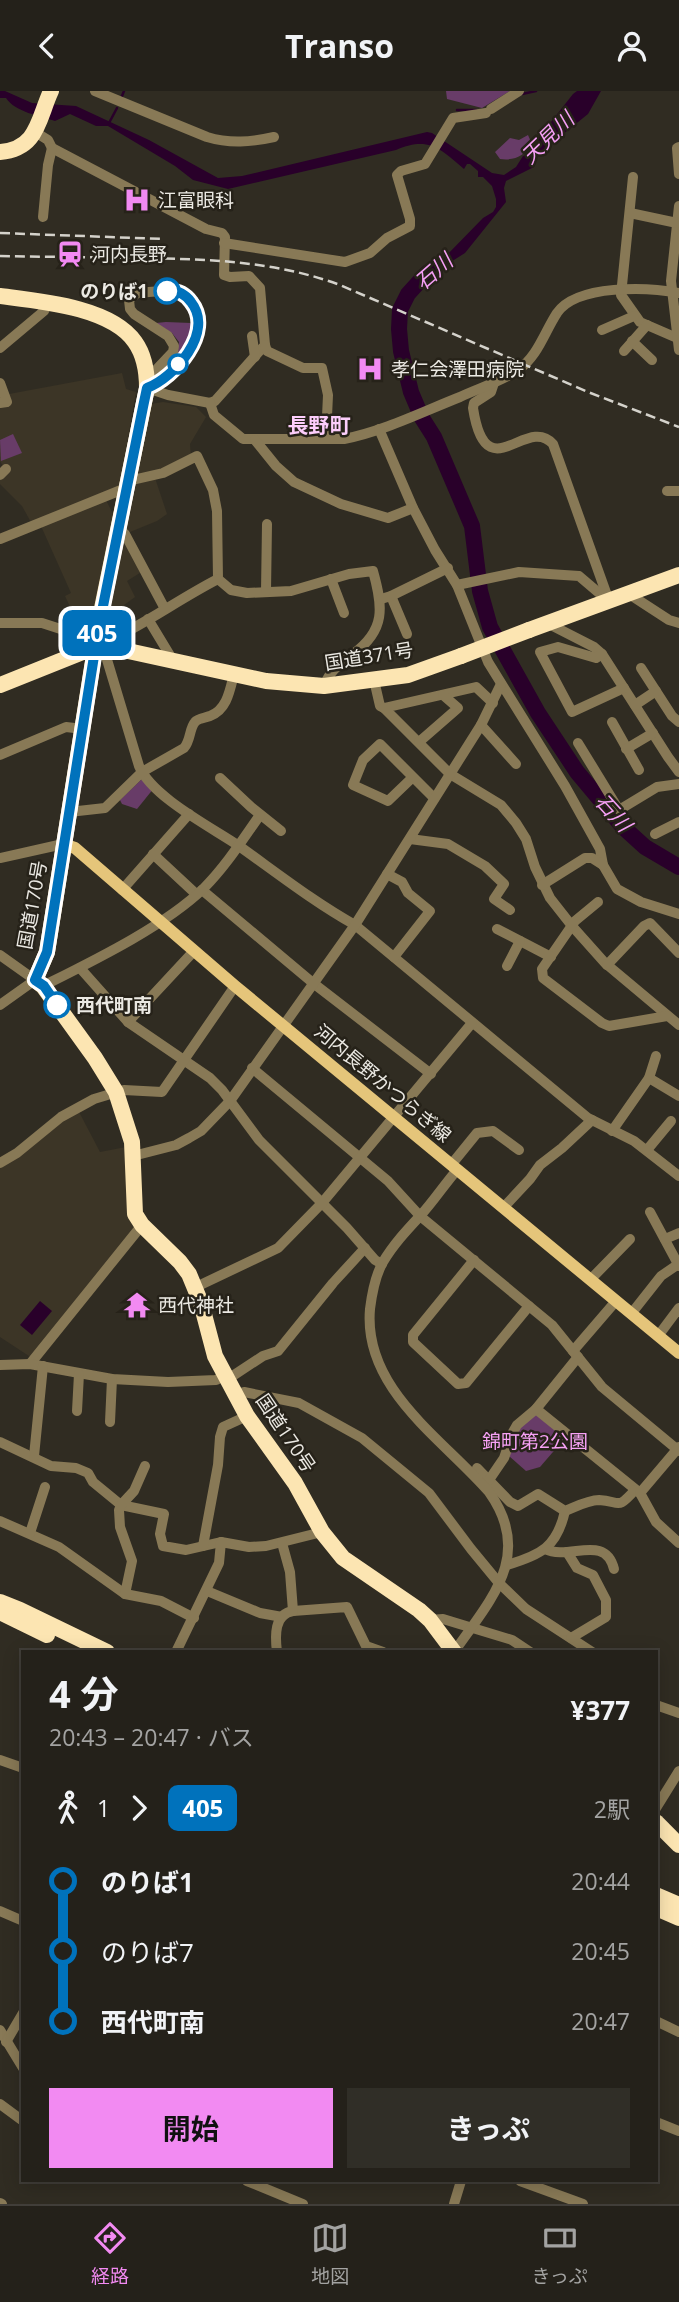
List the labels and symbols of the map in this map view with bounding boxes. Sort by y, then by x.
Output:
water label: 天見川 [515,104,581,169]
hospital icon: 江富眼科 [122,185,152,215]
place label: 江富眼科 [158,187,234,213]
station icon: 河内長野 [55,239,85,269]
place label: 河内長野 [91,241,167,267]
water label: 石川 [408,246,460,296]
place label: のりば1 [80,278,148,304]
marker: のりば1 [154,278,180,304]
unlabelled marker [168,354,188,374]
hospital icon: 孝仁会澤田病院 [355,354,385,384]
place label: 孝仁会澤田病院 [391,356,524,382]
district label: 長野町 [288,411,351,439]
line badge: 405 [57,610,137,656]
street label: 国道371号 [323,636,415,676]
water label: 石川 [589,787,640,839]
street label: 国道170号 [11,859,53,951]
marker: 西代町南 [44,992,70,1018]
place label: 西代町南 [76,992,152,1018]
street label: 河内長野かつらぎ線 [309,1018,457,1148]
temple icon: 西代神社 [122,1290,152,1320]
place label: 西代神社 [158,1292,234,1318]
street label: 国道170号 [250,1389,322,1477]
park label: 錦町第2公園 [482,1428,588,1454]

